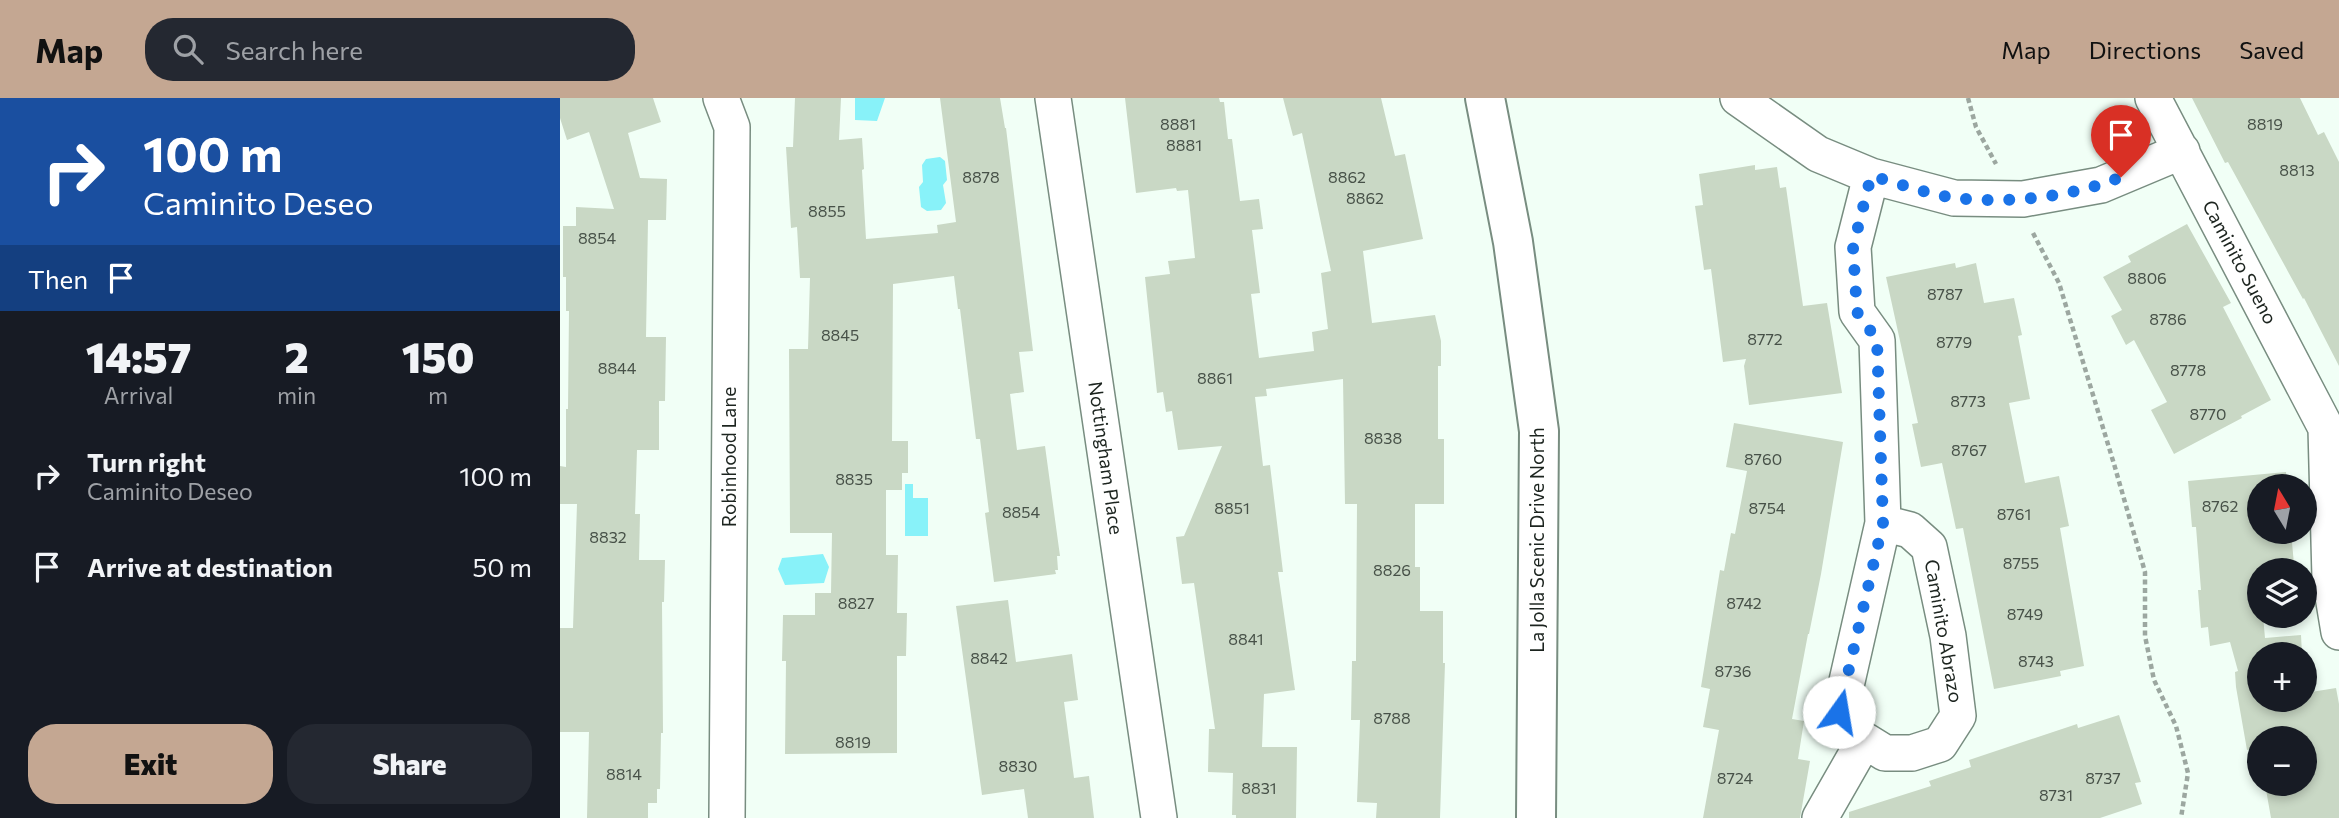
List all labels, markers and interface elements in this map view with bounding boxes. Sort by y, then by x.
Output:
search box [145,18,635,81]
text: Map [35,29,103,70]
icon: search [169,30,207,68]
text: Search here [225,34,363,65]
text: Map [2001,35,2051,64]
text: Directions [2089,35,2201,64]
text: Saved [2239,35,2304,64]
pin [2091,105,2151,177]
house number: 8881 [1160,114,1196,133]
house number: 8819 [2247,114,2283,133]
icon: arrive [2102,116,2140,154]
text: 100 m [143,122,282,182]
icon: right [28,126,119,217]
house number: 8881 [1166,135,1202,154]
house number: 8813 [2279,160,2315,179]
house number: 8878 [962,167,1000,186]
house number: 8862 [1328,167,1366,186]
text: Caminito Deseo [143,182,374,222]
house number: 8862 [1346,188,1384,207]
street label: Caminito Sueno [2198,196,2283,328]
house number: 8855 [808,201,846,220]
house number: 8854 [578,228,617,247]
icon: arrive [102,259,140,297]
text: Then [28,263,88,294]
house number: 8806 [2127,268,2167,287]
house number: 8787 [1927,284,1963,303]
house number: 8786 [2149,309,2187,328]
house number: 8845 [821,325,859,344]
house number: 8772 [1747,329,1783,348]
text: 14:57 [86,330,191,382]
text: 2 [284,330,309,382]
text: 150 [402,330,474,382]
house number: 8779 [1936,332,1972,351]
house number: 8844 [598,358,637,377]
house number: 8778 [2170,360,2206,379]
house number: 8861 [1197,368,1233,387]
street label: Nottingham Place [1084,380,1129,536]
text: Arrival [104,381,173,409]
text: min [277,381,316,409]
text: m [428,381,448,409]
street label: Robinhood Lane [717,387,740,527]
house number: 8773 [1950,391,1986,410]
house number: 8770 [2190,404,2226,423]
street label: La Jolla Scenic Drive North [1525,427,1548,653]
house number: 8838 [1364,428,1402,447]
house number: 8767 [1951,440,1987,459]
text: Turn right [87,446,206,477]
house number: 8760 [1744,449,1782,468]
icon: right [28,457,66,495]
text: 100 m [459,460,532,491]
house number: 8835 [835,469,873,488]
north arrow [2247,474,2317,544]
map controls [2247,474,2317,796]
text: Caminito Deseo [87,477,253,505]
house number: 8762 [2202,496,2238,515]
house number: 8851 [1214,498,1250,517]
house number: 8754 [1749,498,1786,517]
house number: 8854 [1002,502,1041,521]
house number: 8761 [1997,504,2031,523]
house number: 8832 [589,527,627,546]
icon: arrive [28,548,66,586]
text: Arrive at destination [87,551,333,582]
text: 50 m [472,551,532,582]
house number: 8755 [2003,553,2039,572]
street label: Caminito Abrazo [1921,557,1968,704]
button: layers [2247,558,2317,628]
house number: 8826 [1373,560,1411,579]
house number: 8827 [838,593,874,612]
house number: 8742 [1726,593,1762,612]
house number: 8749 [2007,604,2043,623]
house number: 8841 [1228,629,1264,648]
button: + [2247,642,2317,712]
house number: 8842 [970,648,1008,667]
house number: 8743 [2018,651,2054,670]
house number: 8736 [1715,661,1751,680]
position arrow [1802,675,1876,749]
house number: 8788 [1373,708,1411,727]
button: Exit [28,724,273,804]
button: Share [287,724,532,804]
button: − [2247,726,2317,796]
house number: 8819 [835,732,871,751]
house number: 8830 [999,756,1037,775]
house number: 8814 [606,764,642,783]
house number: 8724 [1717,768,1754,787]
house number: 8737 [2085,768,2121,787]
house number: 8831 [1241,778,1277,797]
house number: 8731 [2039,785,2073,804]

